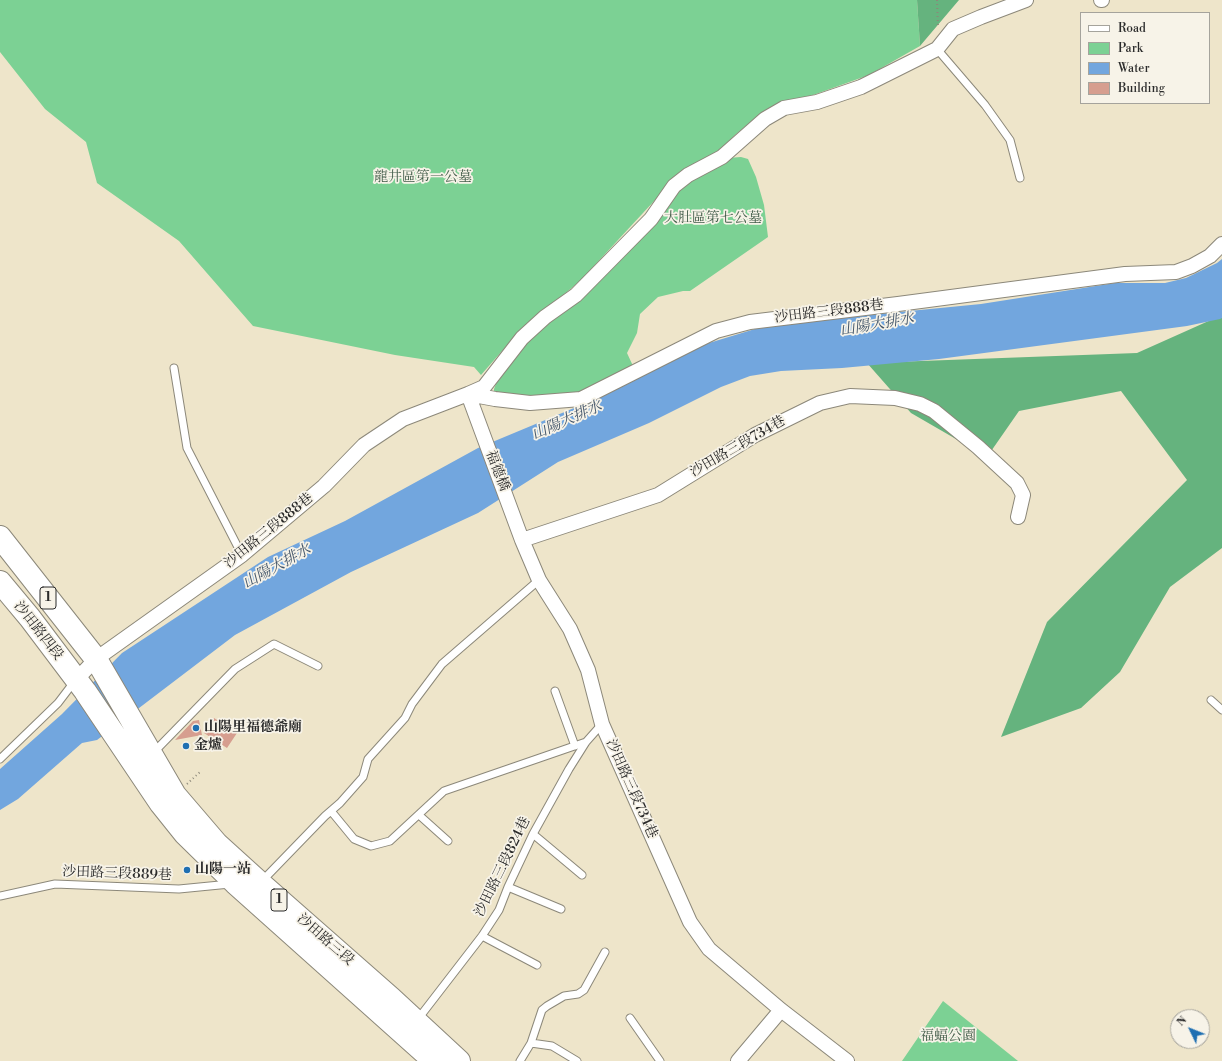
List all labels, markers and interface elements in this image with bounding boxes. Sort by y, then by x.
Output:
legend [1080,12,1210,104]
text: Road [1118,21,1146,36]
text: Park [1118,41,1143,56]
text: Water [1118,61,1150,76]
text: Building [1118,81,1165,96]
park label: 龍井區第一公墓 [374,170,472,186]
park label: 大肚區第七公墓 [664,211,762,227]
street label: 沙田路三段888巷 [774,297,884,327]
water label: 山陽大排水 [839,310,915,340]
water label: 山陽大排水 [529,398,605,444]
street label: 沙田路三段734巷 [687,413,789,481]
street label: 福德橋 [482,448,512,494]
street label: 沙田路三段888巷 [221,490,317,572]
water label: 山陽大排水 [240,541,314,593]
road number: 1 [40,587,56,609]
street label: 沙田路四段 [10,598,66,664]
place label: 山陽里福德爺廟 [204,720,302,736]
marker: 山陽里福德爺廟 [191,723,201,733]
street label: 沙田路三段734巷 [602,737,660,841]
place label: 金爐 [194,738,222,754]
marker: 金爐 [181,741,191,751]
street label: 沙田路三段824巷 [472,814,534,920]
place label: 山陽一站 [195,862,251,878]
street label: 沙田路三段889巷 [62,864,172,884]
marker: 山陽一站 [182,865,192,875]
road number: 1 [271,889,287,911]
street label: 沙田路三段 [293,911,357,969]
north arrow [1170,1009,1210,1049]
text: N [1174,1014,1190,1029]
park label: 福蝠公園 [920,1029,976,1045]

